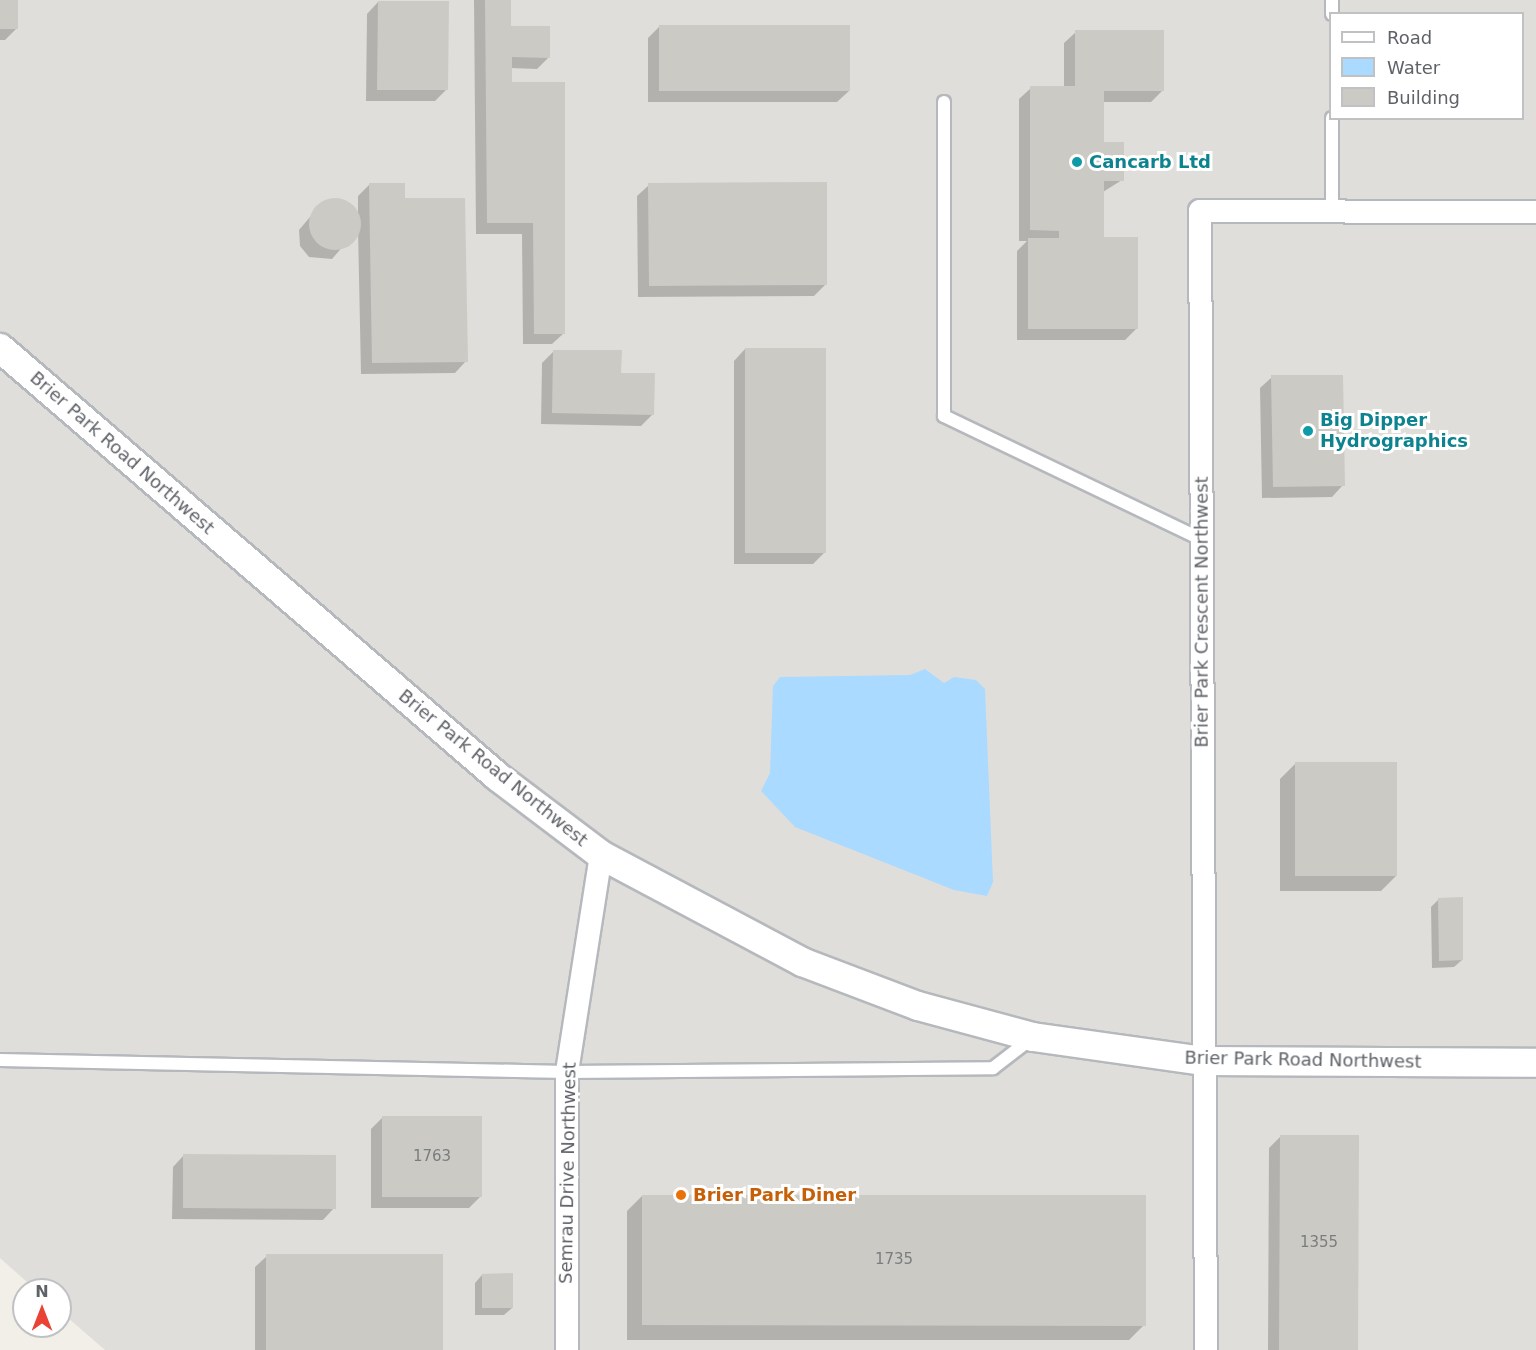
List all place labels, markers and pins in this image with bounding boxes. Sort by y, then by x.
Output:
place label: Cancarb Ltd [1089,151,1211,173]
marker: Cancarb Ltd [1070,155,1084,169]
place label: Big Dipper Hydrographics [1320,410,1468,452]
marker: Big Dipper Hydrographics [1301,424,1315,438]
place label: Brier Park Diner [693,1184,856,1206]
marker: Brier Park Diner [674,1188,688,1202]

